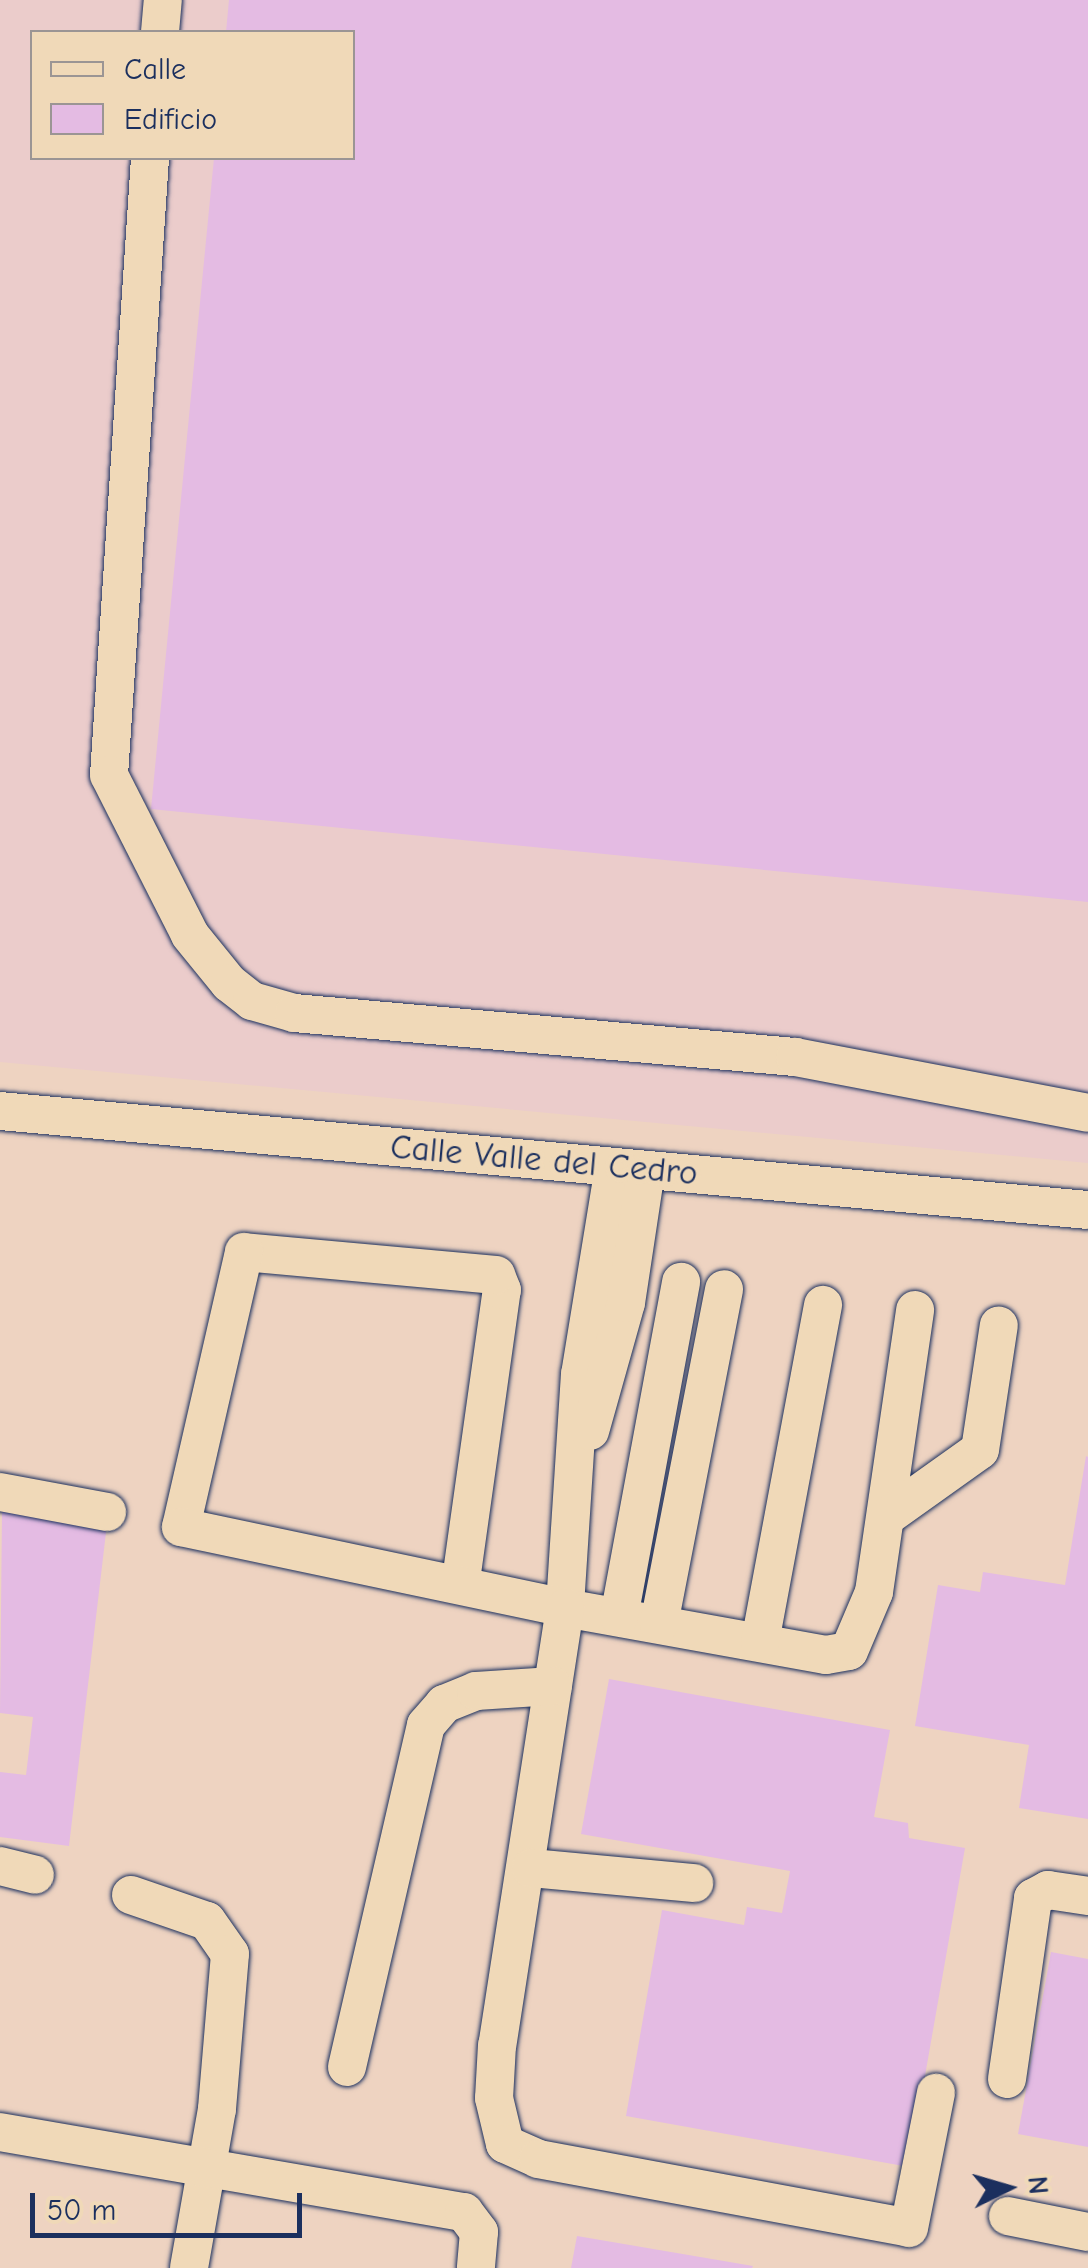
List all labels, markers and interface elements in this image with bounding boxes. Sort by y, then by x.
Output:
legend [30,30,355,160]
text: Calle [124,52,186,87]
text: Edificio [124,102,217,137]
street label: Calle Valle del Cedro [389,1126,699,1194]
north arrow [958,2138,1058,2238]
scale bar [35,2173,308,2235]
text: N [1021,2175,1055,2196]
text: 50 m [47,2193,116,2228]

